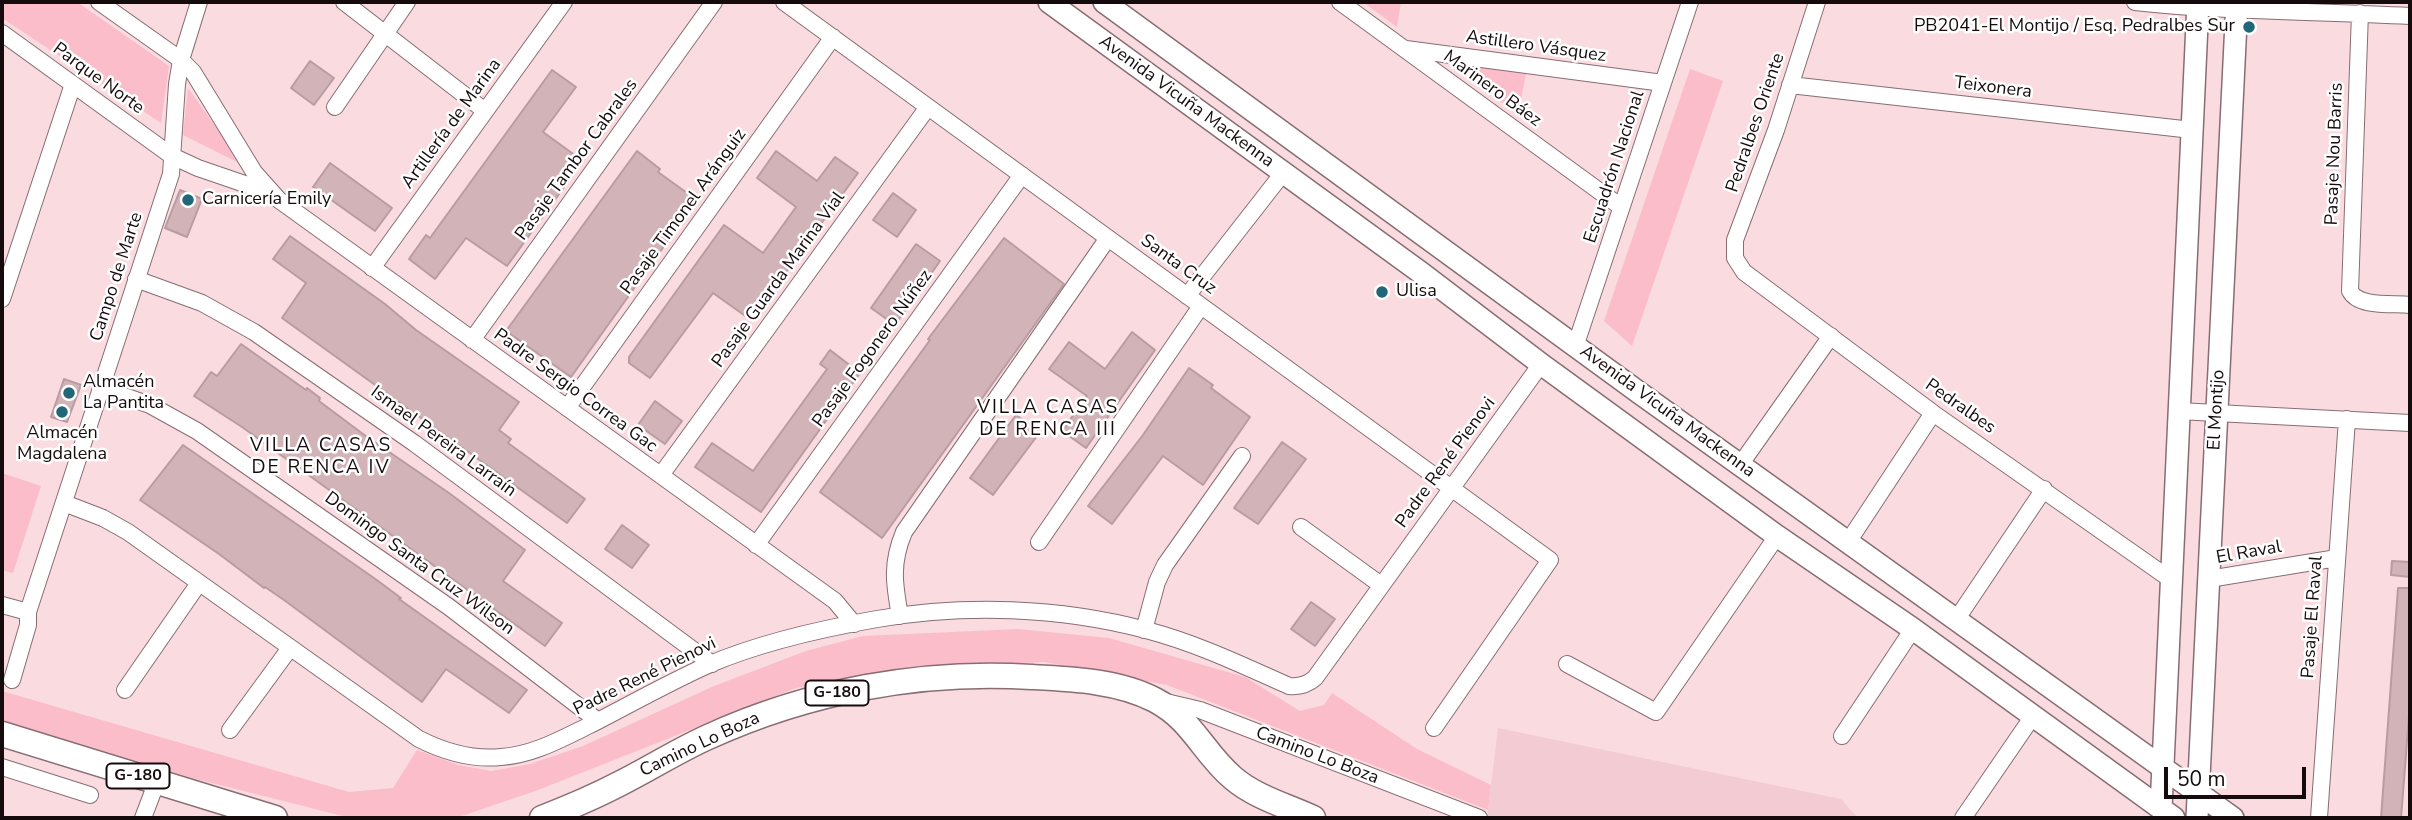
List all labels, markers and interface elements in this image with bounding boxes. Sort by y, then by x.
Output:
place label: PB2041-El Montijo / Esq. Pedralbes Sur [1914,16,2235,38]
marker: PB2041-El Montijo / Esq. Pedralbes Sur [2241,19,2257,35]
street label: Astillero Vásquez [1465,26,1607,68]
street label: Avenida Vicuña Mackenna [1094,31,1278,173]
street label: Parque Norte [48,39,148,119]
street label: Marinero Báez [1439,46,1545,132]
street label: Pedralbes Oriente [1722,51,1790,195]
street label: Artillería de Marina [398,55,506,193]
street label: Teixonera [1953,73,2033,103]
street label: Pasaje Tambor Cabrales [511,75,643,245]
street label: Pasaje Nou Barris [2322,82,2348,226]
street label: Escuadrón Nacional [1580,88,1650,246]
street label: Pasaje Timonel Aránguiz [617,125,751,299]
street label: Pasaje Guarda Marina Vial [708,188,850,372]
place label: Carnicería Emily [202,189,331,211]
marker: Carnicería Emily [180,192,196,208]
street label: Campo de Marte [86,210,148,344]
street label: Santa Cruz [1136,230,1220,300]
street label: Pasaje Fogonero Núñez [809,266,937,432]
place label: Ulisa [1396,281,1437,303]
marker: Ulisa [1374,284,1390,300]
street label: Padre Sergio Correa Gac [489,324,661,458]
street label: Avenida Vicuña Mackenna [1575,341,1759,483]
street label: El Montijo [2204,369,2230,451]
place label: Almacén La Pantita [83,372,164,414]
street label: Pedralbes [1921,375,1999,439]
street label: Ismael Pereira Larraín [366,382,520,502]
marker: Almacén La Pantita [61,385,77,401]
street label: Padre René Pienovi [1391,394,1501,532]
district label: VILLA CASAS DE RENCA III [978,397,1118,441]
marker: Almacén Magdalena [54,404,70,420]
place label: Almacén Magdalena [17,423,107,466]
district label: VILLA CASAS DE RENCA IV [251,435,391,479]
street label: Domingo Santa Cruz Wilson [320,488,518,640]
street label: El Raval [2215,537,2283,569]
street label: Pasaje El Raval [2298,555,2328,679]
street label: Padre René Pienovi [570,633,720,721]
road number: G-180 [806,680,868,706]
street label: Camino Lo Boza [637,708,763,782]
street label: Camino Lo Boza [1252,723,1382,789]
scale bar [2167,754,2309,798]
road number: G-180 [106,764,170,789]
text: 50 m [2177,765,2226,793]

